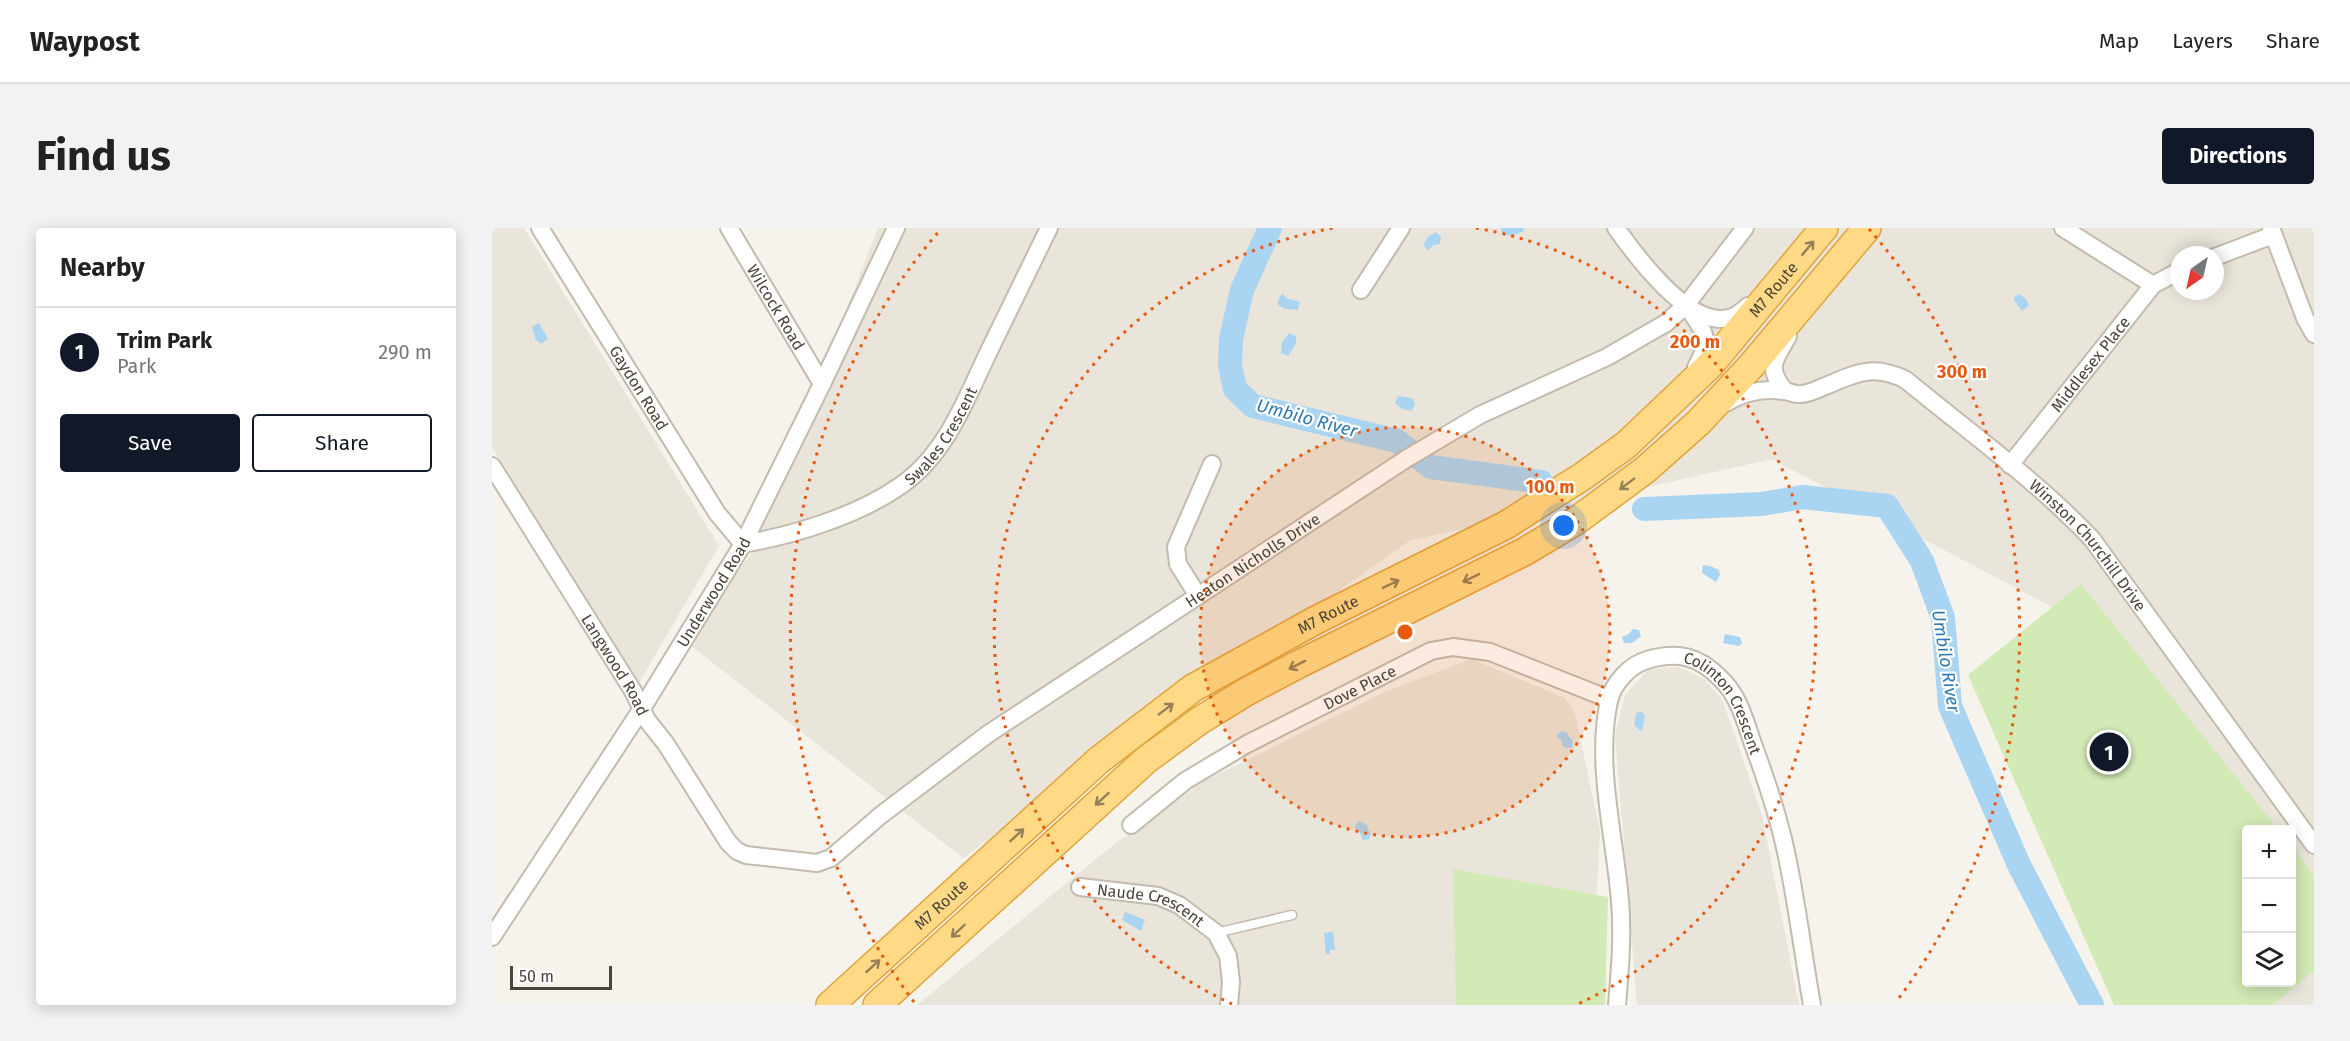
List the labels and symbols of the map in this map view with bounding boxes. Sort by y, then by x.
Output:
one-way arrow [1801,240,1814,256]
north arrow [2170,246,2224,300]
street label: M7 Route [1745,258,1801,321]
street label: Wilcock Road [743,261,809,353]
street label: Middlesex Place [2047,313,2134,415]
text: 200 m [1670,331,1720,353]
street label: Gaydon Road [606,342,673,433]
text: 300 m [1936,361,1987,383]
street label: Swales Crescent [900,384,981,489]
water label: Umbilo River [1254,394,1361,442]
street label: Winston Churchill Drive [2026,475,2151,615]
text: 100 m [1526,476,1574,498]
one-way arrow [1619,478,1635,491]
street label: Heaton Nicholls Drive [1182,509,1323,611]
your location [1549,511,1578,540]
street label: Underwood Road [673,534,754,650]
one-way arrow [1463,573,1481,584]
one-way arrow [1382,577,1400,589]
street label: M7 Route [1294,591,1362,638]
water label: Umbilo River [1927,608,1965,715]
street label: Langwood Road [578,610,653,719]
centre of rings [1395,622,1415,642]
street label: Colinton Crescent [1682,648,1766,757]
one-way arrow [1289,659,1306,671]
street label: Dove Place [1320,661,1399,713]
one-way arrow [1158,702,1174,715]
pin: 1 [2090,730,2128,774]
one-way arrow [1095,792,1110,806]
one-way arrow [1010,827,1025,842]
street label: M7 Route [910,875,972,933]
street label: Naude Crescent [1096,880,1208,930]
one-way arrow [951,924,966,938]
one-way arrow [865,959,880,973]
scale bar [510,963,612,990]

